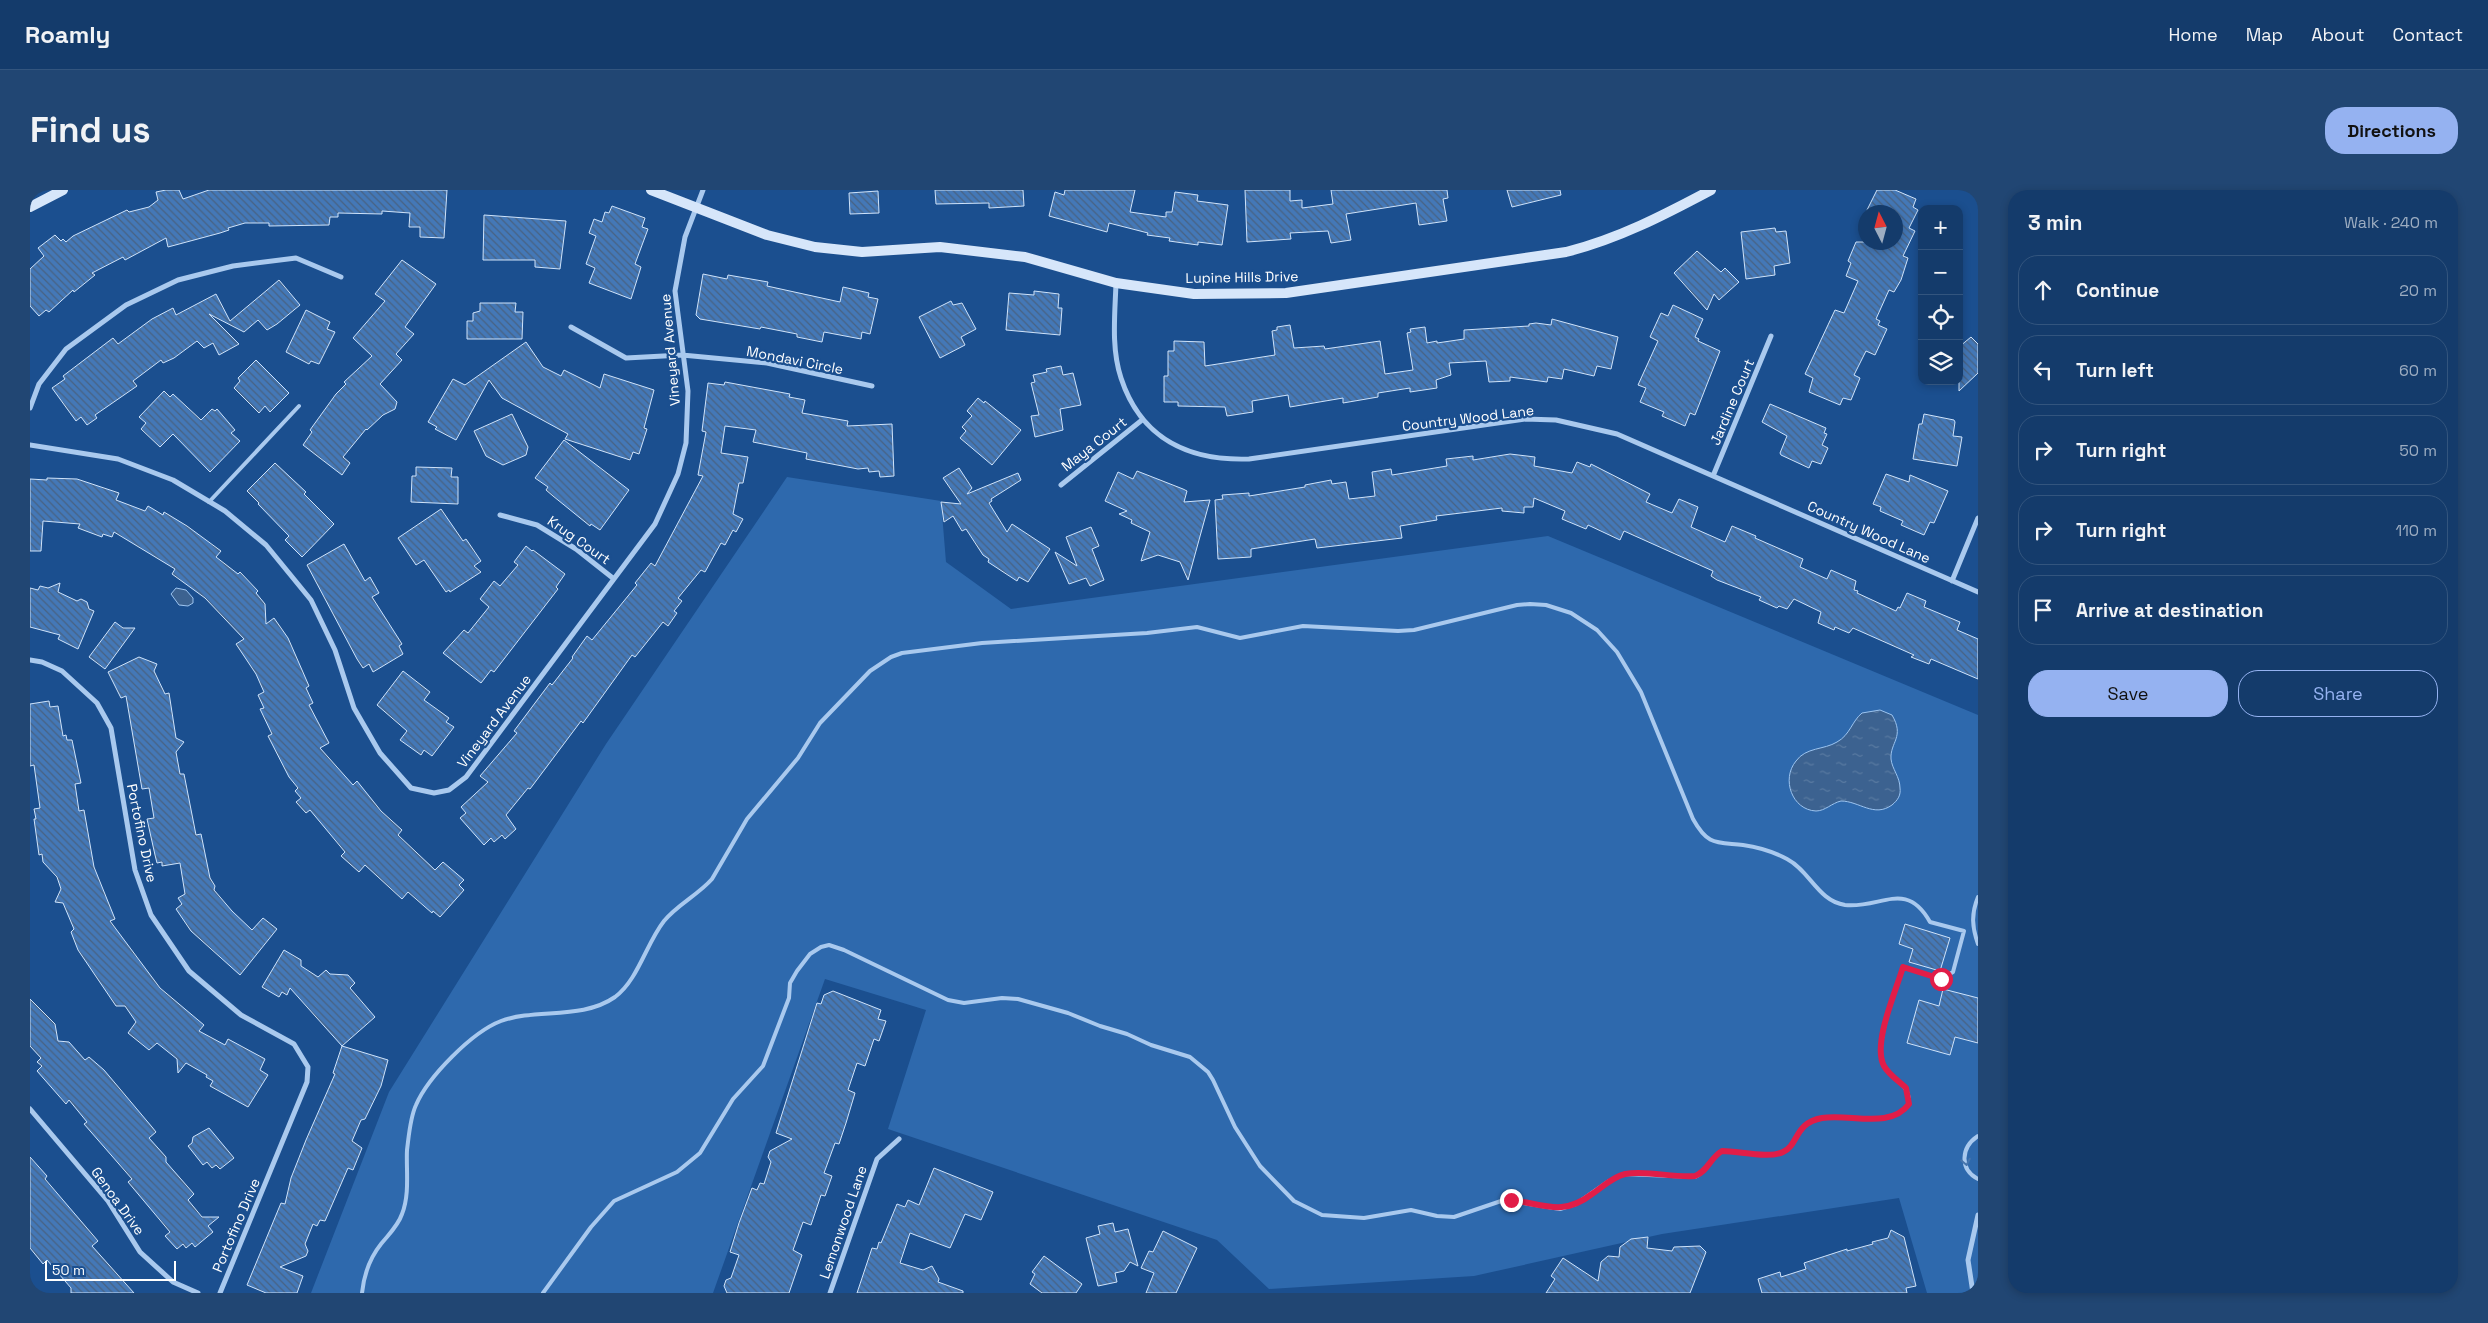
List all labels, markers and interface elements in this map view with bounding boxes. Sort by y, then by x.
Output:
text: Roamly [25,19,110,50]
text: Home [2169,23,2218,46]
text: Map [2246,23,2283,46]
text: About [2311,23,2365,46]
text: Contact [2393,23,2463,46]
button: Directions [2325,107,2458,154]
text: Find us [30,108,151,152]
north arrow [1858,205,1903,250]
map controls [1918,205,1963,385]
button: + [1918,205,1963,250]
text: 3 min [2028,209,2083,236]
text: Walk · 240 m [2344,212,2438,233]
button: − [1918,250,1963,295]
street label: Lupine Hills Drive [1185,267,1299,287]
icon: ahead [2029,276,2057,304]
text: Continue [2076,278,2159,303]
text: 20 m [2399,280,2437,301]
street label: Vineyard Avenue [656,293,684,407]
button: locate [1918,295,1963,340]
button: layers [1918,340,1963,385]
street label: Mondavi Circle [745,342,845,378]
street label: Jardine Court [1706,356,1758,448]
icon: left [2029,356,2057,384]
text: Turn left [2076,358,2154,383]
text: 60 m [2399,360,2437,381]
street label: Country Wood Lane [1401,401,1535,435]
street label: Maya Court [1058,413,1130,475]
icon: right [2029,436,2057,464]
text: Turn right [2076,438,2166,463]
text: 50 m [2399,440,2437,461]
street label: Country Wood Lane [1805,497,1933,567]
street label: Krug Court [544,512,614,568]
icon: right [2029,516,2057,544]
text: Turn right [2076,518,2166,543]
text: 110 m [2395,520,2437,541]
icon: arrive [2029,596,2057,624]
text: Arrive at destination [2076,598,2264,623]
button: Save [2028,670,2228,717]
button: Share [2238,670,2438,717]
street label: Vineyard Avenue [453,671,535,771]
street label: Portofino Drive [123,782,161,884]
route start [1930,968,1953,991]
one-way arrow [1961,1158,1971,1166]
street label: Genoa Drive [87,1163,149,1239]
street label: Lemonwood Lane [815,1163,871,1281]
street label: Portofino Drive [208,1175,264,1275]
route end [1500,1189,1523,1212]
scale bar [45,1258,176,1281]
text: 50 m [52,1261,85,1279]

